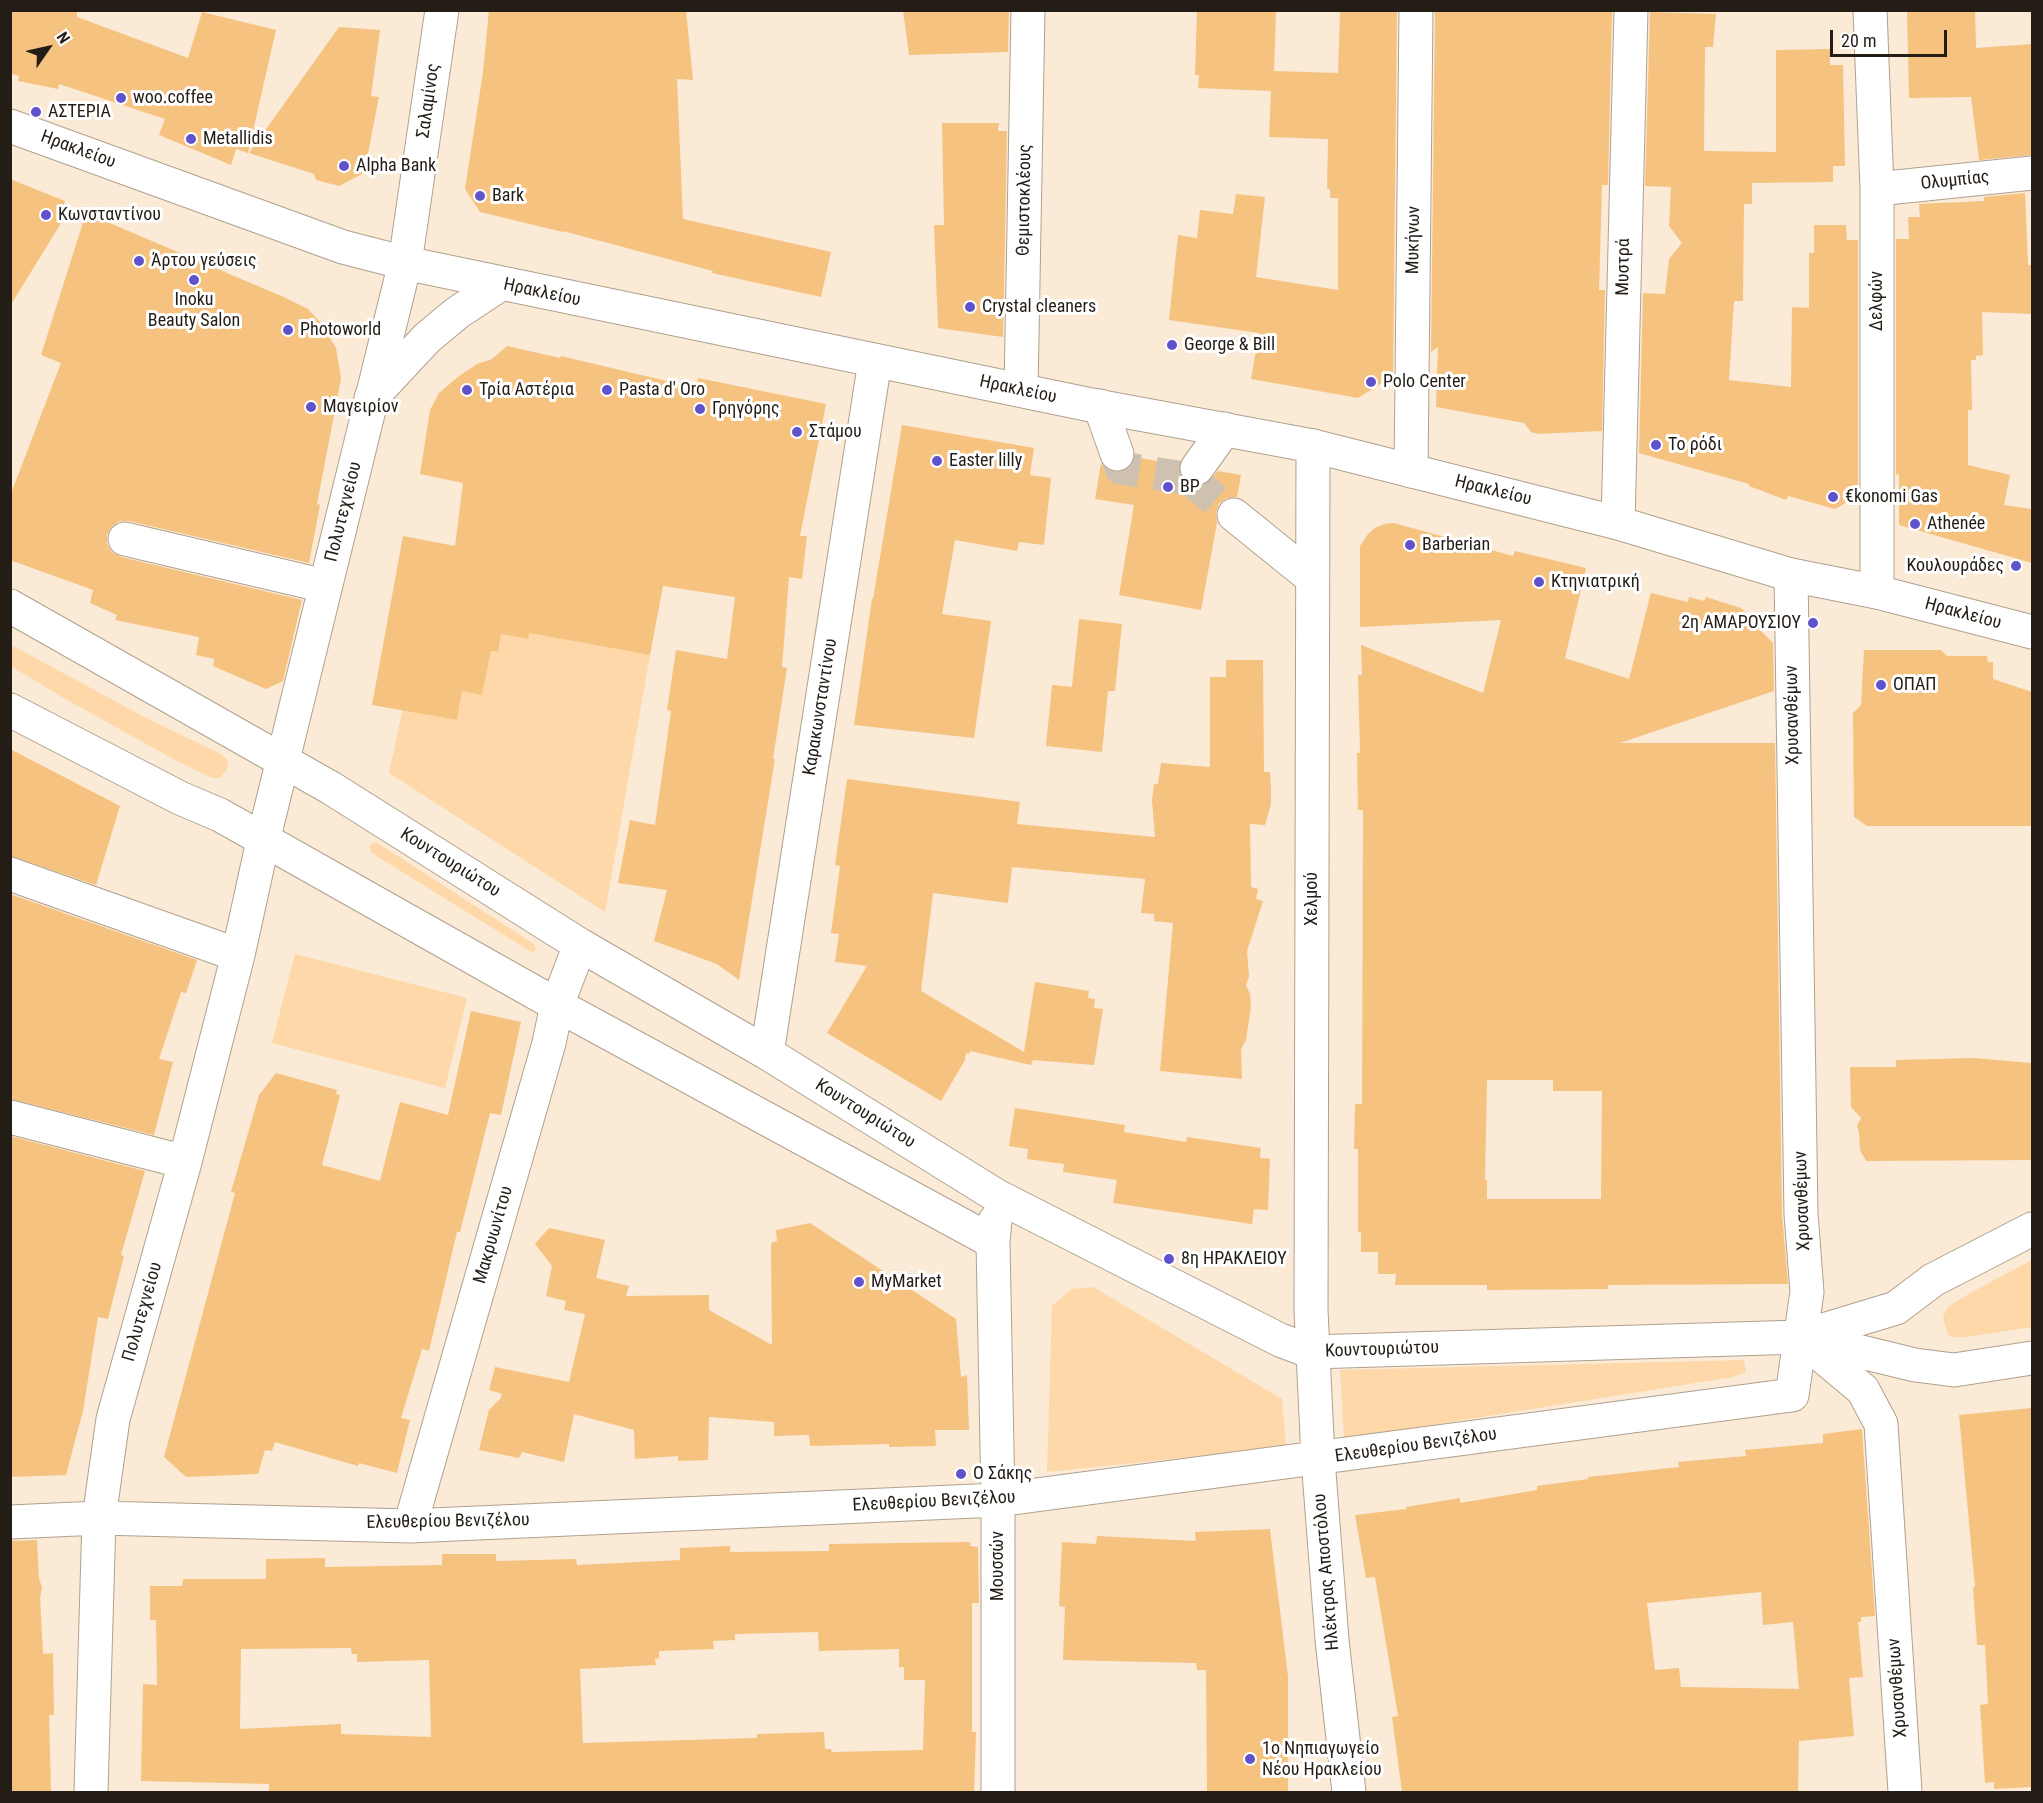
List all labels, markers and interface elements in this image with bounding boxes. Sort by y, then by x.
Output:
north arrow [18,18,78,78]
scale bar [1833,18,1950,56]
text: N [53,28,74,47]
text: 20 m [1841,30,1876,51]
street label: Σαλαμίνος [413,62,445,140]
place label: woo.coffee [133,87,213,109]
marker: woo.coffee [114,91,128,105]
place label: ΑΣΤΕΡΙΑ [48,101,111,123]
marker: ΑΣΤΕΡΙΑ [29,105,43,119]
street label: Ηρακλείου [38,126,118,174]
place label: Metallidis [203,128,273,150]
marker: Metallidis [184,132,198,146]
street label: Θεμιστοκλέους [1013,144,1037,256]
place label: Alpha Bank [356,155,436,177]
marker: Alpha Bank [337,159,351,173]
street label: Ολυμπίας [1920,167,1990,195]
place label: Bark [492,185,524,207]
marker: Bark [473,189,487,203]
place label: Κωνσταντίνου [58,204,161,226]
street label: Μυκήνων [1403,206,1425,274]
marker: Κωνσταντίνου [39,208,53,222]
street label: Μυστρά [1613,238,1635,296]
place label: Άρτου γεύσεις [151,250,256,272]
marker: Άρτου γεύσεις [132,254,146,268]
street label: Δελφών [1866,271,1888,331]
marker: Inoku Beauty Salon [187,273,201,287]
street label: Ηρακλείου [502,274,582,312]
place label: Inoku Beauty Salon [148,289,240,332]
place label: Crystal cleaners [982,296,1096,318]
marker: Crystal cleaners [963,300,977,314]
place label: Photoworld [300,319,381,341]
marker: Photoworld [281,323,295,337]
place label: George & Bill [1184,334,1275,356]
marker: George & Bill [1165,338,1179,352]
street label: Ηρακλείου [978,371,1058,409]
place label: Polo Center [1383,371,1466,393]
marker: Polo Center [1364,375,1378,389]
place label: Τρία Αστέρια [479,379,574,401]
place label: Pasta d' Oro [619,379,705,401]
marker: Τρία Αστέρια [460,383,474,397]
marker: Pasta d' Oro [600,383,614,397]
place label: Μαγειρίον [323,396,398,418]
place label: Γρηγόρης [712,398,780,420]
marker: Μαγειρίον [304,400,318,414]
marker: Γρηγόρης [693,402,707,416]
place label: Στάμου [809,421,862,443]
marker: Στάμου [790,425,804,439]
place label: Το ρόδι [1668,434,1722,456]
marker: Το ρόδι [1649,438,1663,452]
place label: Easter lilly [949,450,1022,472]
marker: Easter lilly [930,454,944,468]
street label: Πολυτεχνείου [321,460,367,564]
street label: Ηρακλείου [1452,471,1534,511]
place label: BP [1180,476,1200,498]
marker: BP [1161,480,1175,494]
place label: €konomi Gas [1845,486,1938,508]
marker: €konomi Gas [1826,490,1840,504]
place label: Athenée [1927,513,1985,535]
marker: Athenée [1908,517,1922,531]
place label: Barberian [1422,534,1490,556]
marker: Barberian [1403,538,1417,552]
place label: Κουλουράδες [1906,555,2004,577]
marker: Κουλουράδες [2009,559,2023,573]
place label: Κτηνιατρική [1551,571,1640,593]
marker: Κτηνιατρική [1532,575,1546,589]
street label: Ηρακλείου [1922,593,2004,635]
place label: 2η ΑΜΑΡΟΥΣΙΟΥ [1681,612,1801,634]
marker: 2η ΑΜΑΡΟΥΣΙΟΥ [1806,616,1820,630]
street label: Καρακωνσταντίνου [800,637,842,777]
street label: Χρυσανθέμων [1781,665,1805,765]
place label: ΟΠΑΠ [1893,674,1937,696]
marker: ΟΠΑΠ [1874,678,1888,692]
street label: Κουντουριώτου [396,824,504,902]
street label: Χελμού [1301,872,1323,926]
street label: Κουντουριώτου [811,1075,919,1153]
street label: Χρυσανθέμων [1790,1151,1816,1251]
street label: Μακρυωνίτου [470,1184,518,1286]
place label: 8η ΗΡΑΚΛΕΙΟΥ [1181,1248,1287,1270]
marker: 8η ΗΡΑΚΛΕΙΟΥ [1162,1252,1176,1266]
street label: Πολυτεχνείου [119,1260,167,1364]
place label: MyMarket [871,1271,941,1293]
marker: MyMarket [852,1275,866,1289]
street label: Κουντουριώτου [1325,1337,1439,1363]
street label: Ελευθερίου Βενιζέλου [1334,1424,1498,1468]
place label: Ο Σάκης [973,1463,1032,1485]
marker: Ο Σάκης [954,1467,968,1481]
street label: Ελευθερίου Βενιζέλου [852,1487,1016,1517]
street label: Ηλέκτρας Αποστόλου [1309,1493,1345,1651]
street label: Ελευθερίου Βενιζέλου [366,1510,530,1534]
street label: Μουσσών [987,1531,1009,1601]
street label: Χρυσανθέμων [1884,1637,1912,1739]
place label: 1ο Νηπιαγωγείο Νέου Ηρακλείου [1262,1738,1382,1780]
marker: 1ο Νηπιαγωγείο Νέου Ηρακλείου [1243,1752,1257,1766]

